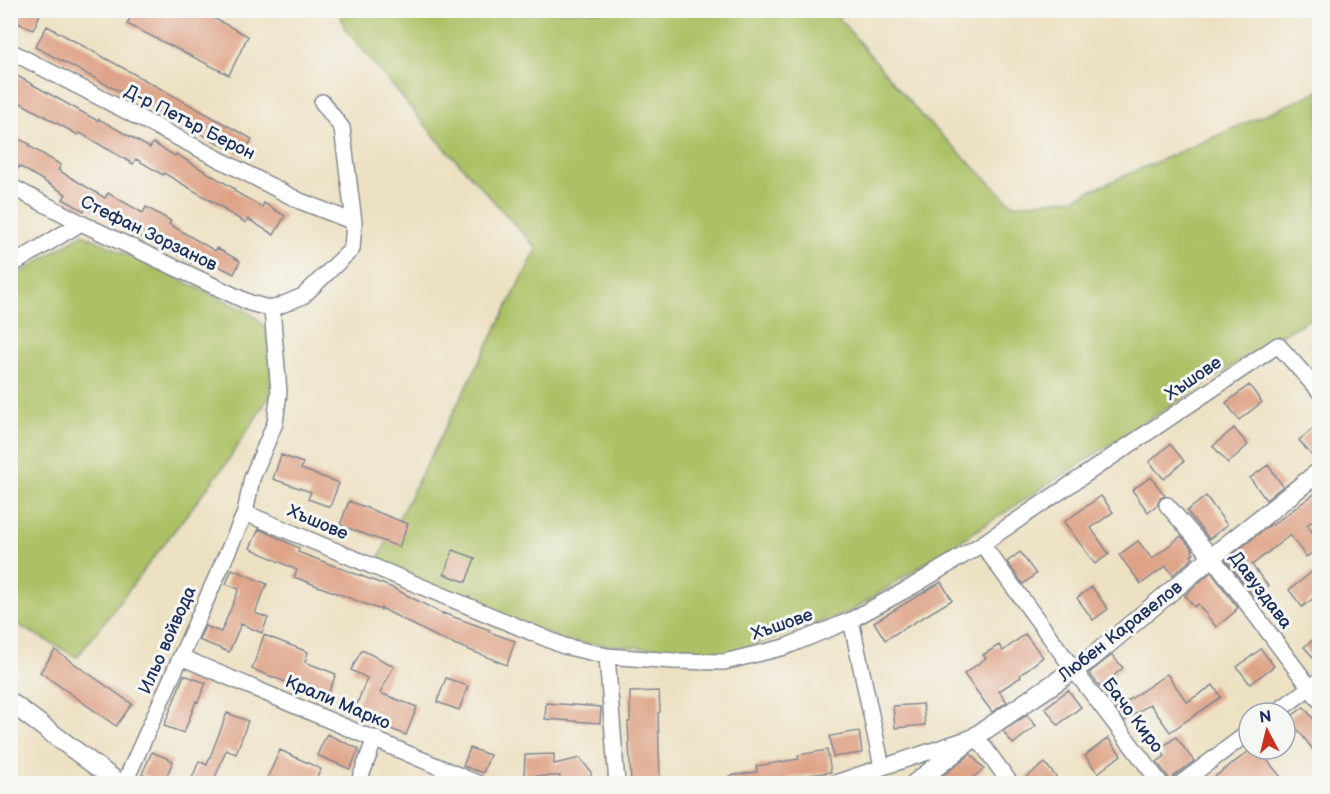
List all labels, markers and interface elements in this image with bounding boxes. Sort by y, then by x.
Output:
street label: Д-р Петър Берон [121,80,259,164]
street label: Стефан Зорзанов [77,191,221,276]
street label: Хъшове [1161,352,1226,405]
street label: Хъшове [284,500,351,545]
street label: Давуздава [1225,547,1297,633]
street label: Любен Каравелов [1053,576,1187,687]
street label: Ильо войвода [134,583,201,697]
street label: Хъшове [749,604,816,645]
street label: Крали Марко [282,671,393,734]
street label: Бачо Киро [1098,674,1167,757]
north arrow [1237,701,1297,761]
text: N [1258,707,1272,728]

